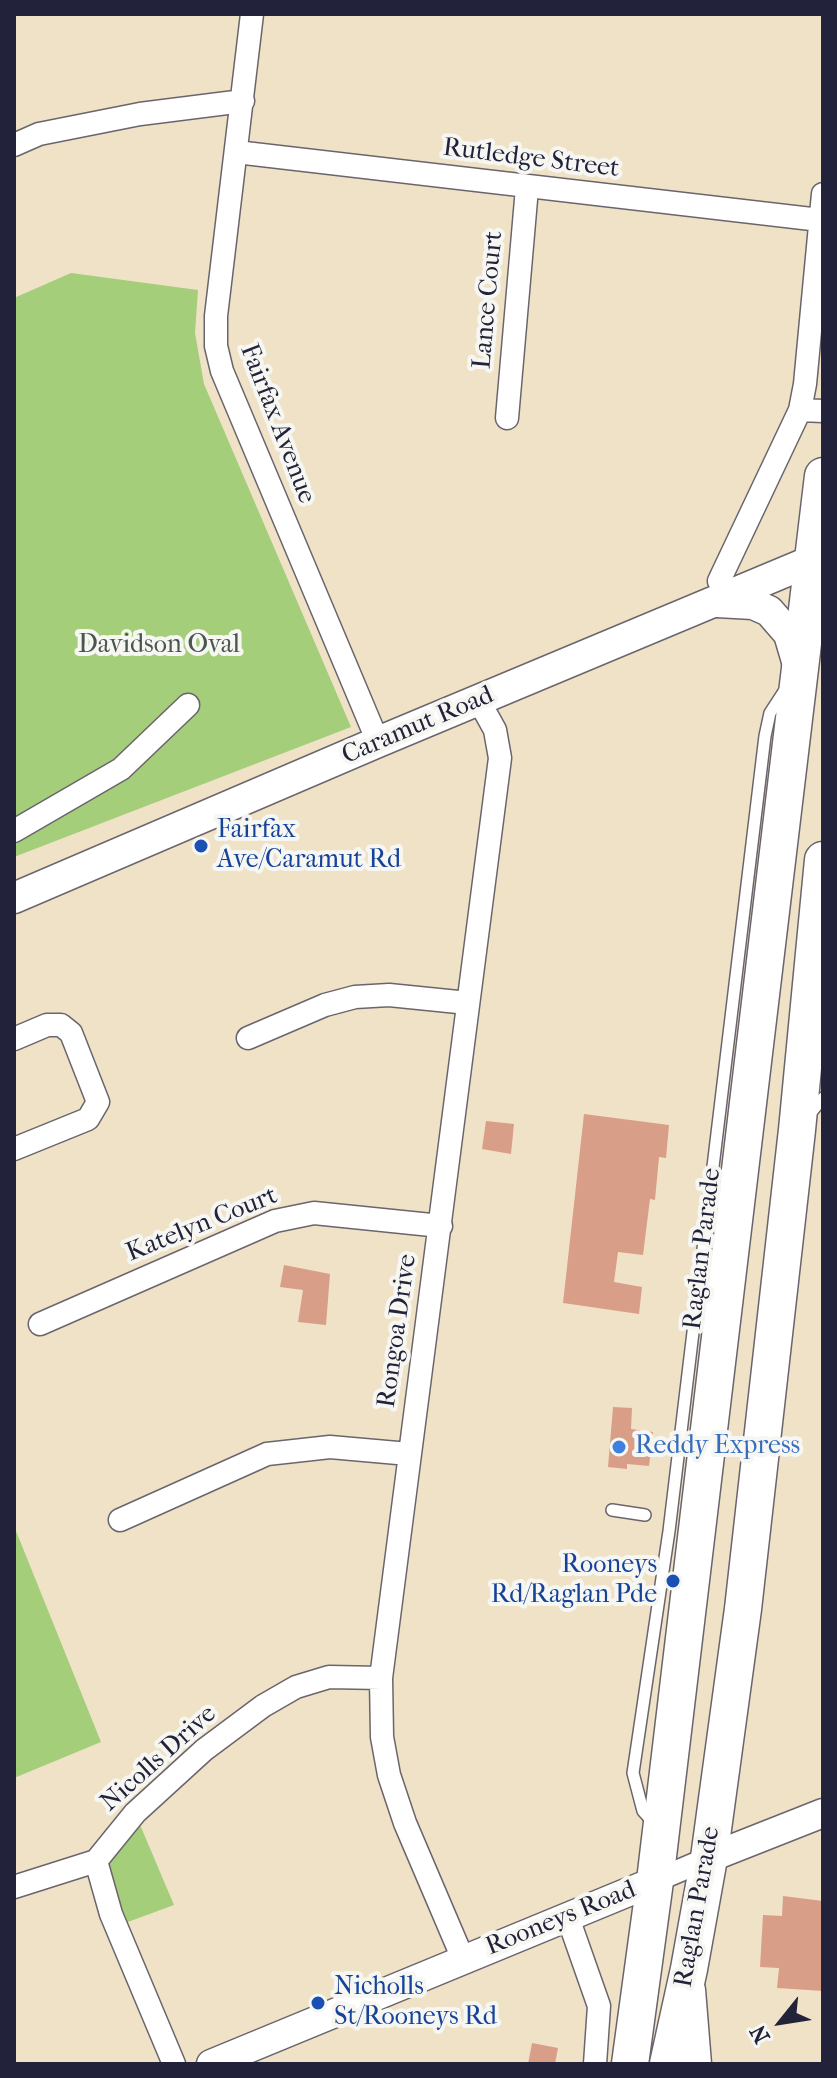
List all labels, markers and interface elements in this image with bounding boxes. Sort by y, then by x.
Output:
street label: Rutledge Street [441,133,621,185]
street label: Lance Court [467,230,511,370]
street label: Fairfax Avenue [232,340,322,508]
park label: Davidson Oval [78,630,240,662]
street label: Caramut Road [338,680,498,772]
place label: Fairfax Ave/Caramut Rd [217,815,401,876]
marker: Fairfax Ave/Caramut Rd [192,837,210,855]
street label: Raglan Parade [678,1166,728,1332]
street label: Katelyn Court [122,1181,282,1269]
street label: Rongoa Drive [372,1252,424,1410]
place label: Reddy Express [635,1431,800,1463]
marker: Reddy Express [610,1438,628,1456]
place label: Rooneys Rd/Raglan Pde [491,1550,657,1612]
marker: Rooneys Rd/Raglan Pde [664,1572,682,1590]
street label: Nicolls Drive [95,1699,223,1819]
street label: Raglan Parade [669,1824,727,1990]
street label: Rooneys Road [481,1875,641,1963]
place label: Nicholls St/Rooneys Rd [334,1972,497,2034]
north arrow [741,1982,821,2062]
marker: Nicholls St/Rooneys Rd [309,1994,327,2012]
text: N [745,2020,776,2048]

